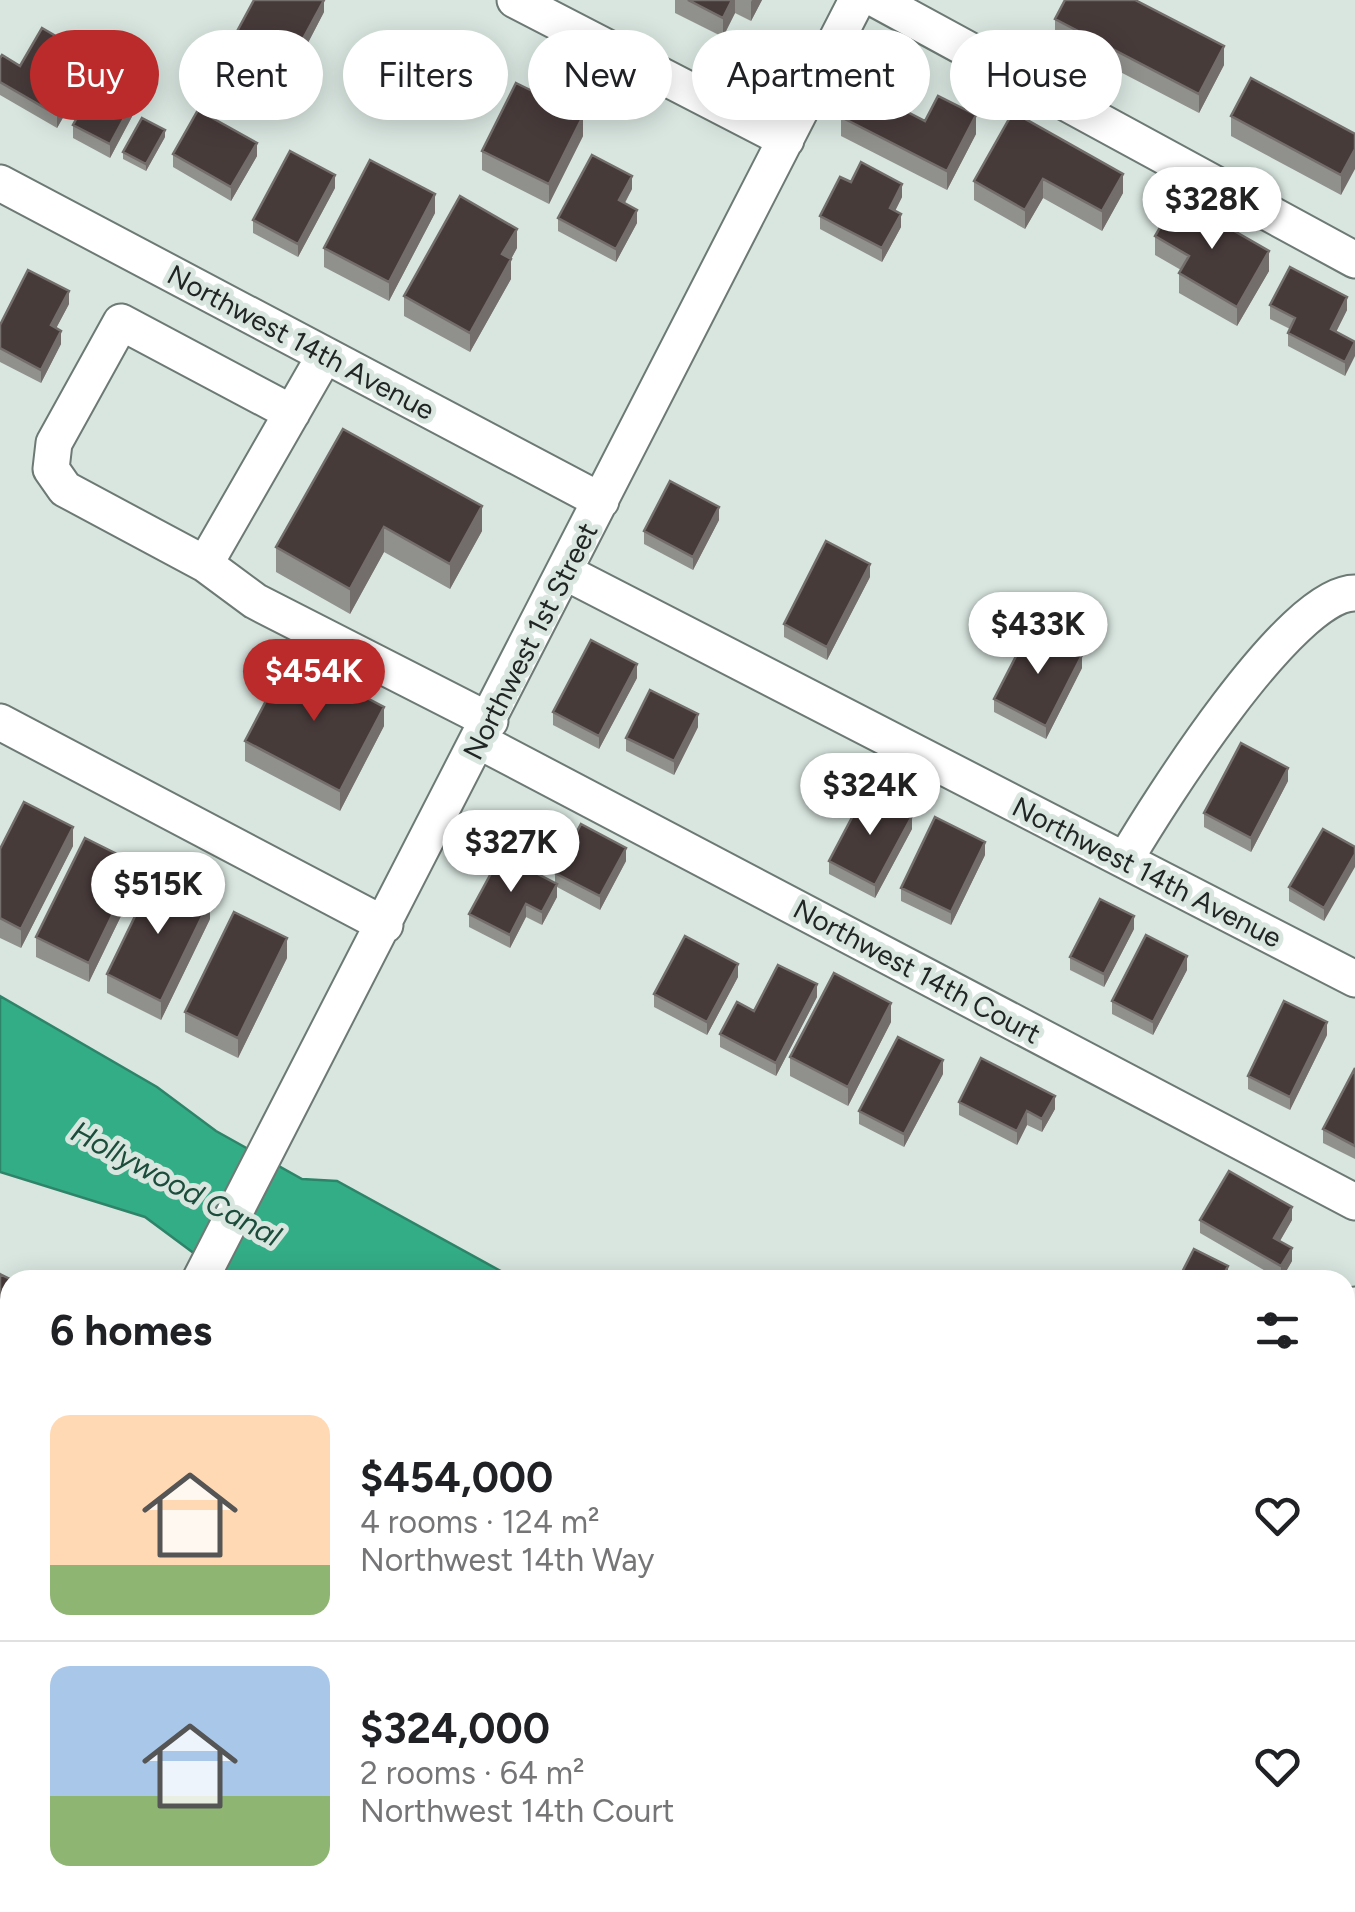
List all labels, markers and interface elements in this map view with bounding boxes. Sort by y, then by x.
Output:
chip: Buy [30,30,159,120]
chip: Rent [179,30,323,120]
chip: Filters [343,30,508,120]
chip: New [528,30,672,120]
chip: Apartment [692,30,930,120]
chip: House [950,30,1122,120]
pin: $328K [1142,167,1282,252]
text: $328K [1165,180,1259,218]
street label: Northwest 14th Avenue [162,257,440,427]
street label: Northwest 1st Street [456,517,604,765]
pin: $433K [968,592,1108,677]
text: $433K [991,605,1085,643]
pin: $454K [244,639,384,724]
text: $454K [265,652,363,690]
pin: $324K [800,753,940,838]
text: $324K [822,766,918,804]
street label: Northwest 14th Avenue [1007,789,1287,955]
pin: $327K [441,810,581,895]
text: $327K [464,823,558,861]
pin: $515K [88,852,228,937]
text: $515K [113,865,203,903]
street label: Northwest 14th Court [788,891,1046,1051]
water label: Hollywood Canal [65,1113,288,1255]
icon: filters [1250,1303,1305,1358]
text: 6 homes [50,1305,212,1356]
text: $454,000 [360,1452,553,1503]
icon: home [130,1455,250,1575]
icon: heart [1250,1488,1305,1543]
text: 4 rooms · 124 m² [360,1503,599,1541]
text: Northwest 14th Way [360,1541,654,1579]
text: $324,000 [360,1703,550,1754]
icon: home [130,1706,250,1826]
icon: heart [1250,1739,1305,1794]
text: 2 rooms · 64 m² [360,1754,584,1792]
text: Northwest 14th Court [360,1792,674,1830]

